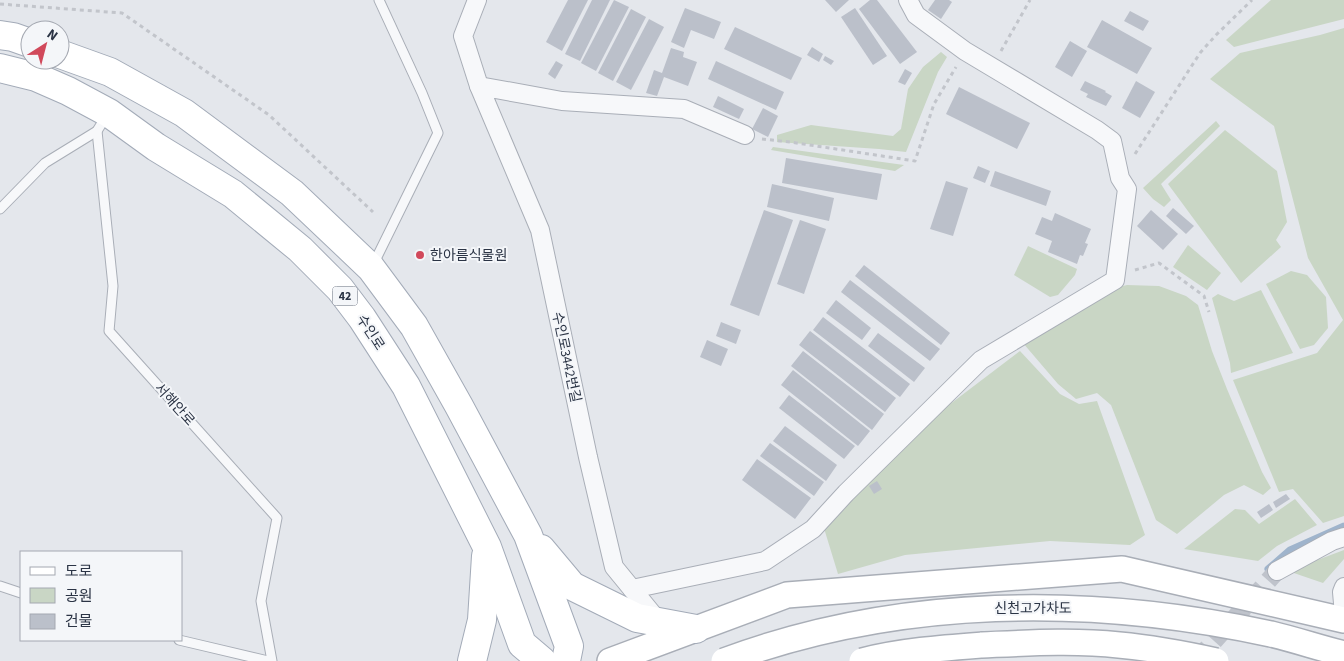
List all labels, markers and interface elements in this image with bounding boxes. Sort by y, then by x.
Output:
north arrow [20,20,70,70]
text: N [42,24,62,46]
place label: 한아름식물원 [430,246,507,266]
marker: 한아름식물원 [414,249,426,261]
road number: 42 [332,286,358,306]
street label: 수인로3442번길 [547,310,585,404]
street label: 수인로 [351,311,389,354]
street label: 서해안로 [150,379,199,431]
legend [20,551,182,641]
text: 도로 [65,561,93,582]
text: 공원 [65,586,93,607]
street label: 신천고가차도 [994,599,1072,619]
text: 건물 [65,611,93,632]

